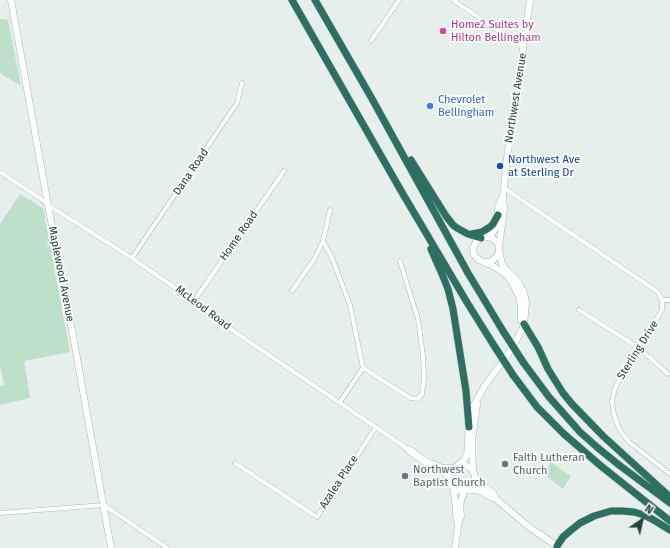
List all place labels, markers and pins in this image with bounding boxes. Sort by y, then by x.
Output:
place label: Home2 Suites by Hilton Bellingham [451,18,541,44]
marker: Home2 Suites by Hilton Bellingham [438,26,448,36]
place label: Chevrolet Bellingham [438,93,494,119]
marker: Chevrolet Bellingham [425,101,435,111]
place label: Northwest Ave at Sterling Dr [508,153,580,179]
marker: Northwest Ave at Sterling Dr [495,161,505,171]
place label: Faith Lutheran Church [513,451,585,477]
marker: Faith Lutheran Church [500,459,510,469]
place label: Northwest Baptist Church [413,463,486,489]
marker: Northwest Baptist Church [400,471,410,481]

